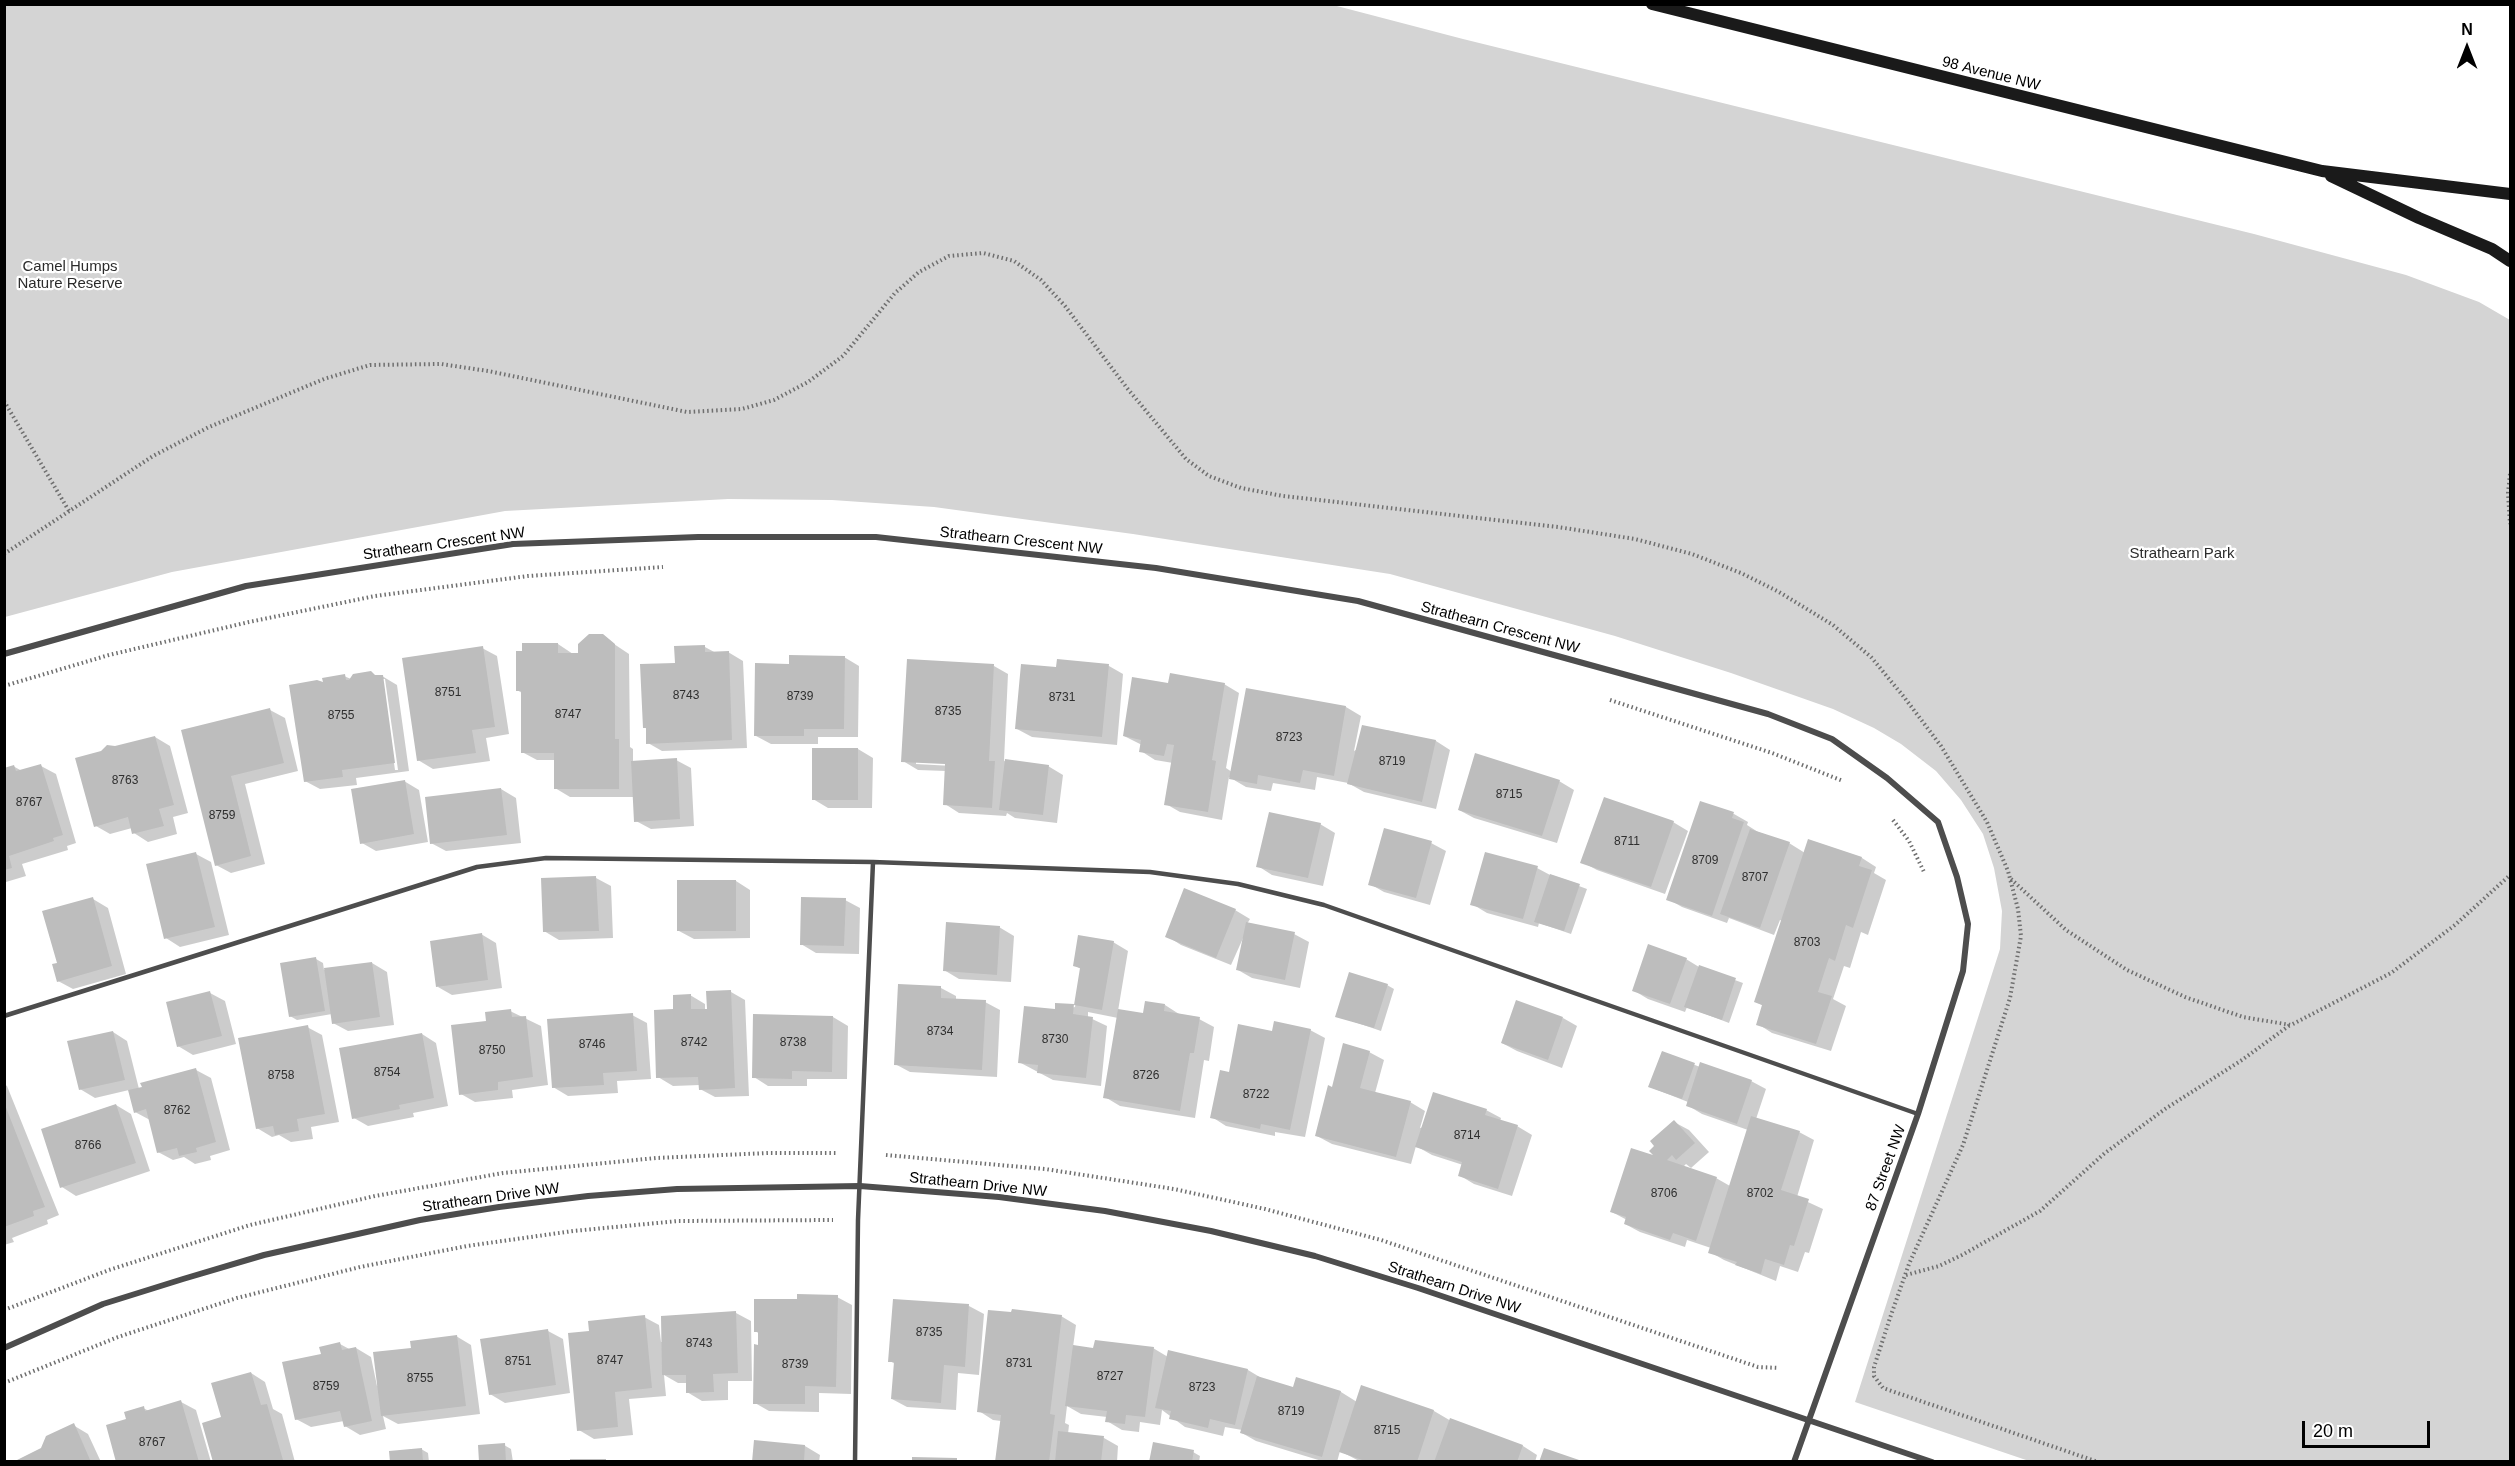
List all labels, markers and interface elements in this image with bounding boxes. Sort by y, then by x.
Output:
north arrow [2437,18,2497,78]
text: N [2461,21,2473,38]
street label: 98 Avenue NW [1940,53,2042,95]
park label: Camel Humps Nature Reserve [17,258,123,293]
street label: Strathearn Crescent NW [362,524,526,564]
street label: Strathearn Crescent NW [939,524,1103,558]
park label: Strathearn Park [2129,545,2235,563]
street label: Strathearn Crescent NW [1419,598,1581,658]
house number: 8751 [435,686,461,700]
house number: 8743 [673,689,699,703]
house number: 8739 [787,690,813,704]
house number: 8731 [1049,691,1075,705]
house number: 8735 [935,705,961,719]
house number: 8747 [555,708,581,722]
house number: 8755 [328,709,354,723]
house number: 8723 [1276,731,1302,745]
house number: 8719 [1379,755,1405,769]
house number: 8763 [112,774,138,788]
house number: 8715 [1496,788,1522,802]
house number: 8767 [16,796,42,810]
house number: 8759 [209,809,235,823]
house number: 8711 [1614,835,1640,849]
house number: 8709 [1692,854,1718,868]
house number: 8707 [1742,871,1768,885]
house number: 8703 [1794,936,1820,950]
house number: 8734 [927,1025,953,1039]
house number: 8730 [1042,1033,1068,1047]
house number: 8742 [681,1036,707,1050]
house number: 8738 [780,1036,806,1050]
house number: 8746 [579,1038,605,1052]
house number: 8750 [479,1044,505,1058]
house number: 8754 [374,1066,400,1080]
house number: 8758 [268,1069,294,1083]
house number: 8726 [1133,1069,1159,1083]
house number: 8722 [1243,1088,1269,1102]
house number: 8762 [164,1104,190,1118]
street label: 87 Street NW [1862,1123,1910,1213]
house number: 8714 [1454,1129,1480,1143]
house number: 8766 [75,1139,101,1153]
street label: Strathearn Drive NW [908,1169,1048,1201]
street label: Strathearn Drive NW [421,1179,561,1217]
house number: 8706 [1651,1187,1677,1201]
house number: 8702 [1747,1187,1773,1201]
street label: Strathearn Drive NW [1385,1258,1523,1318]
house number: 8735 [916,1326,942,1340]
house number: 8743 [686,1337,712,1351]
house number: 8747 [597,1354,623,1368]
house number: 8751 [505,1355,531,1369]
house number: 8731 [1006,1357,1032,1371]
house number: 8739 [782,1358,808,1372]
house number: 8727 [1097,1370,1123,1384]
house number: 8755 [407,1372,433,1386]
house number: 8759 [313,1380,339,1394]
house number: 8723 [1189,1381,1215,1395]
house number: 8719 [1278,1405,1304,1419]
scale bar [2305,1409,2432,1447]
text: 20 m [2313,1421,2353,1441]
house number: 8715 [1374,1424,1400,1438]
house number: 8767 [139,1436,165,1450]

